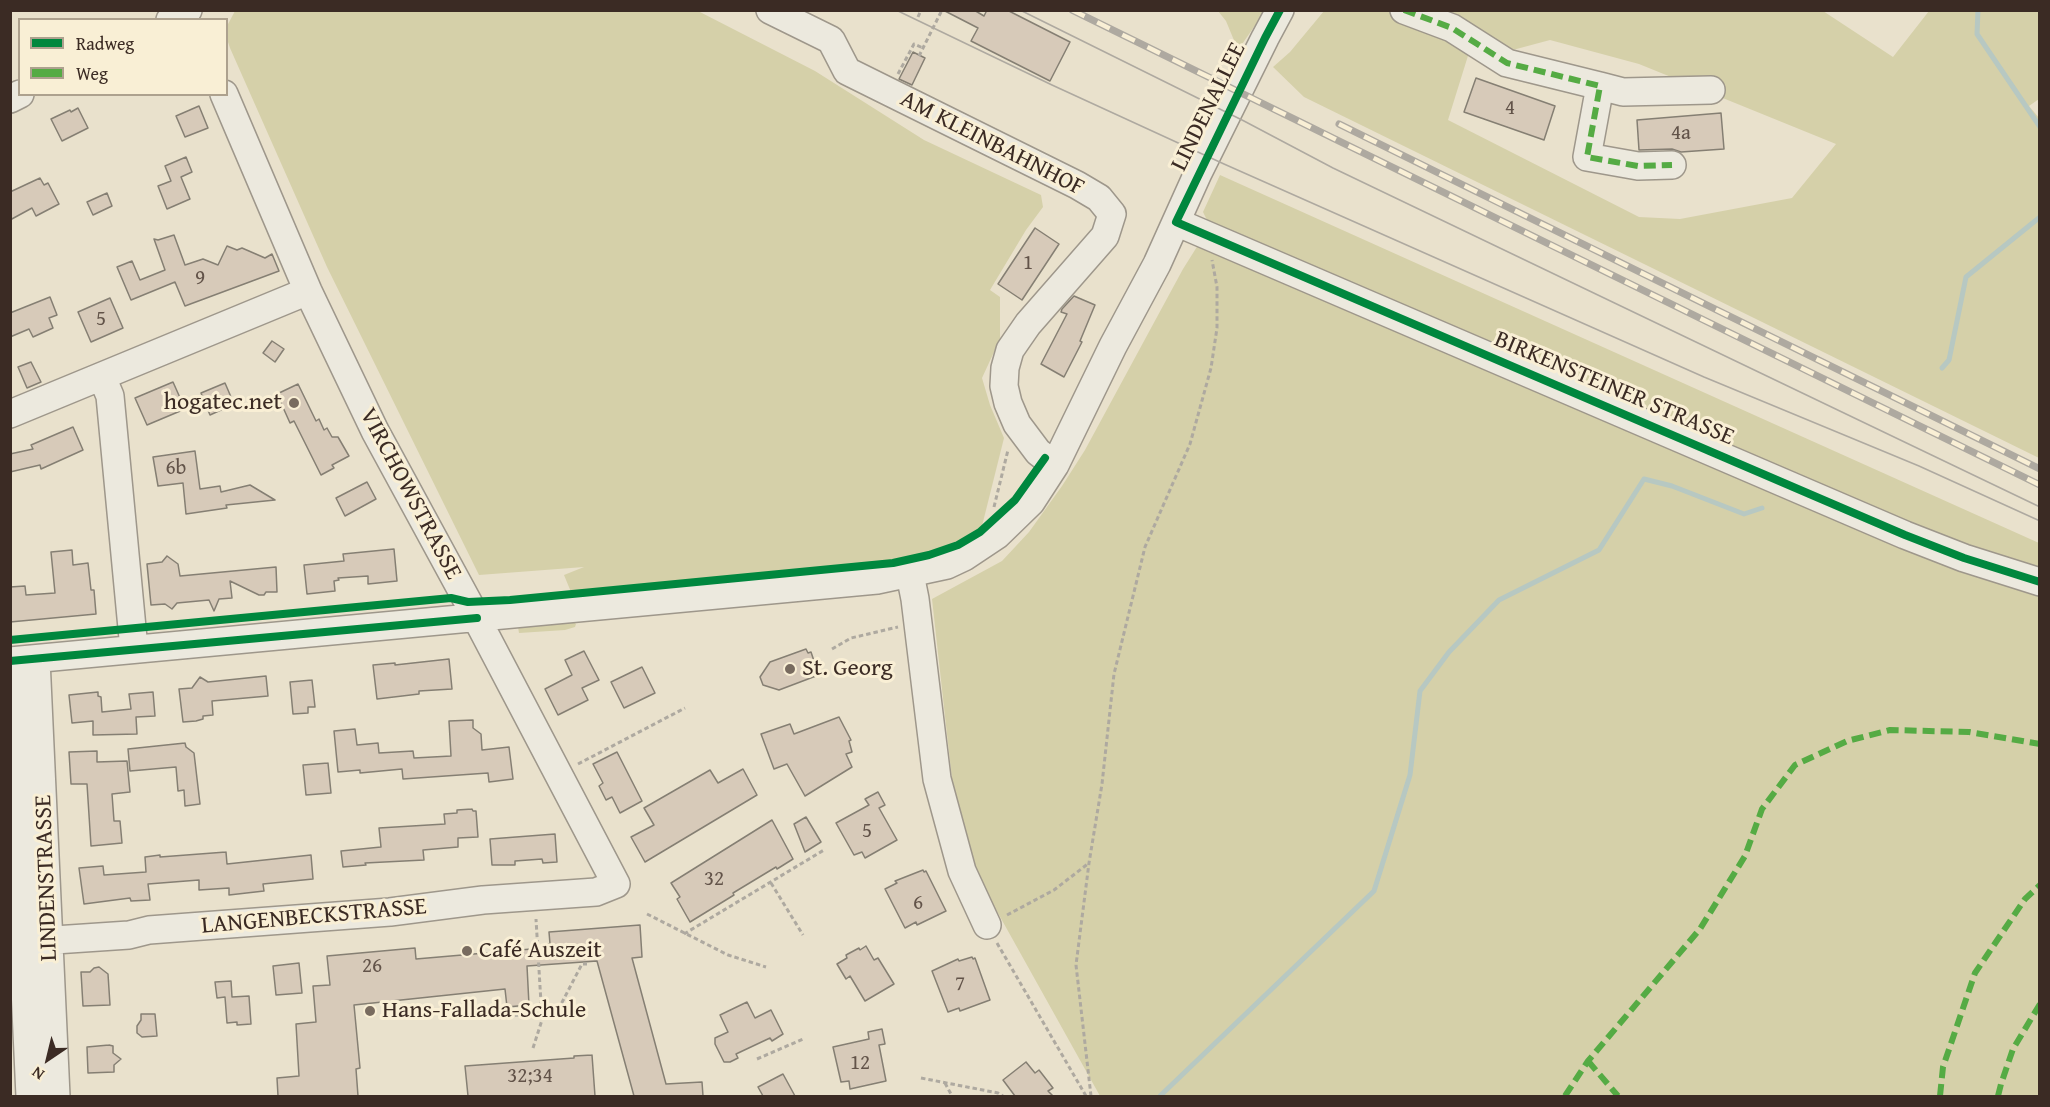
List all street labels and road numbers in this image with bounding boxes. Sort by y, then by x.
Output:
street label: LINDENALLEE [1166,38,1252,176]
street label: AM KLEINBAHNHOF [895,85,1089,203]
street label: BIRKENSTEINER STRASSE [1490,325,1738,453]
street label: VIRCHOWSTRASSE [353,403,467,585]
street label: LINDENSTRASSE [30,794,64,962]
street label: LANGENBECKSTRASSE [200,893,428,941]

